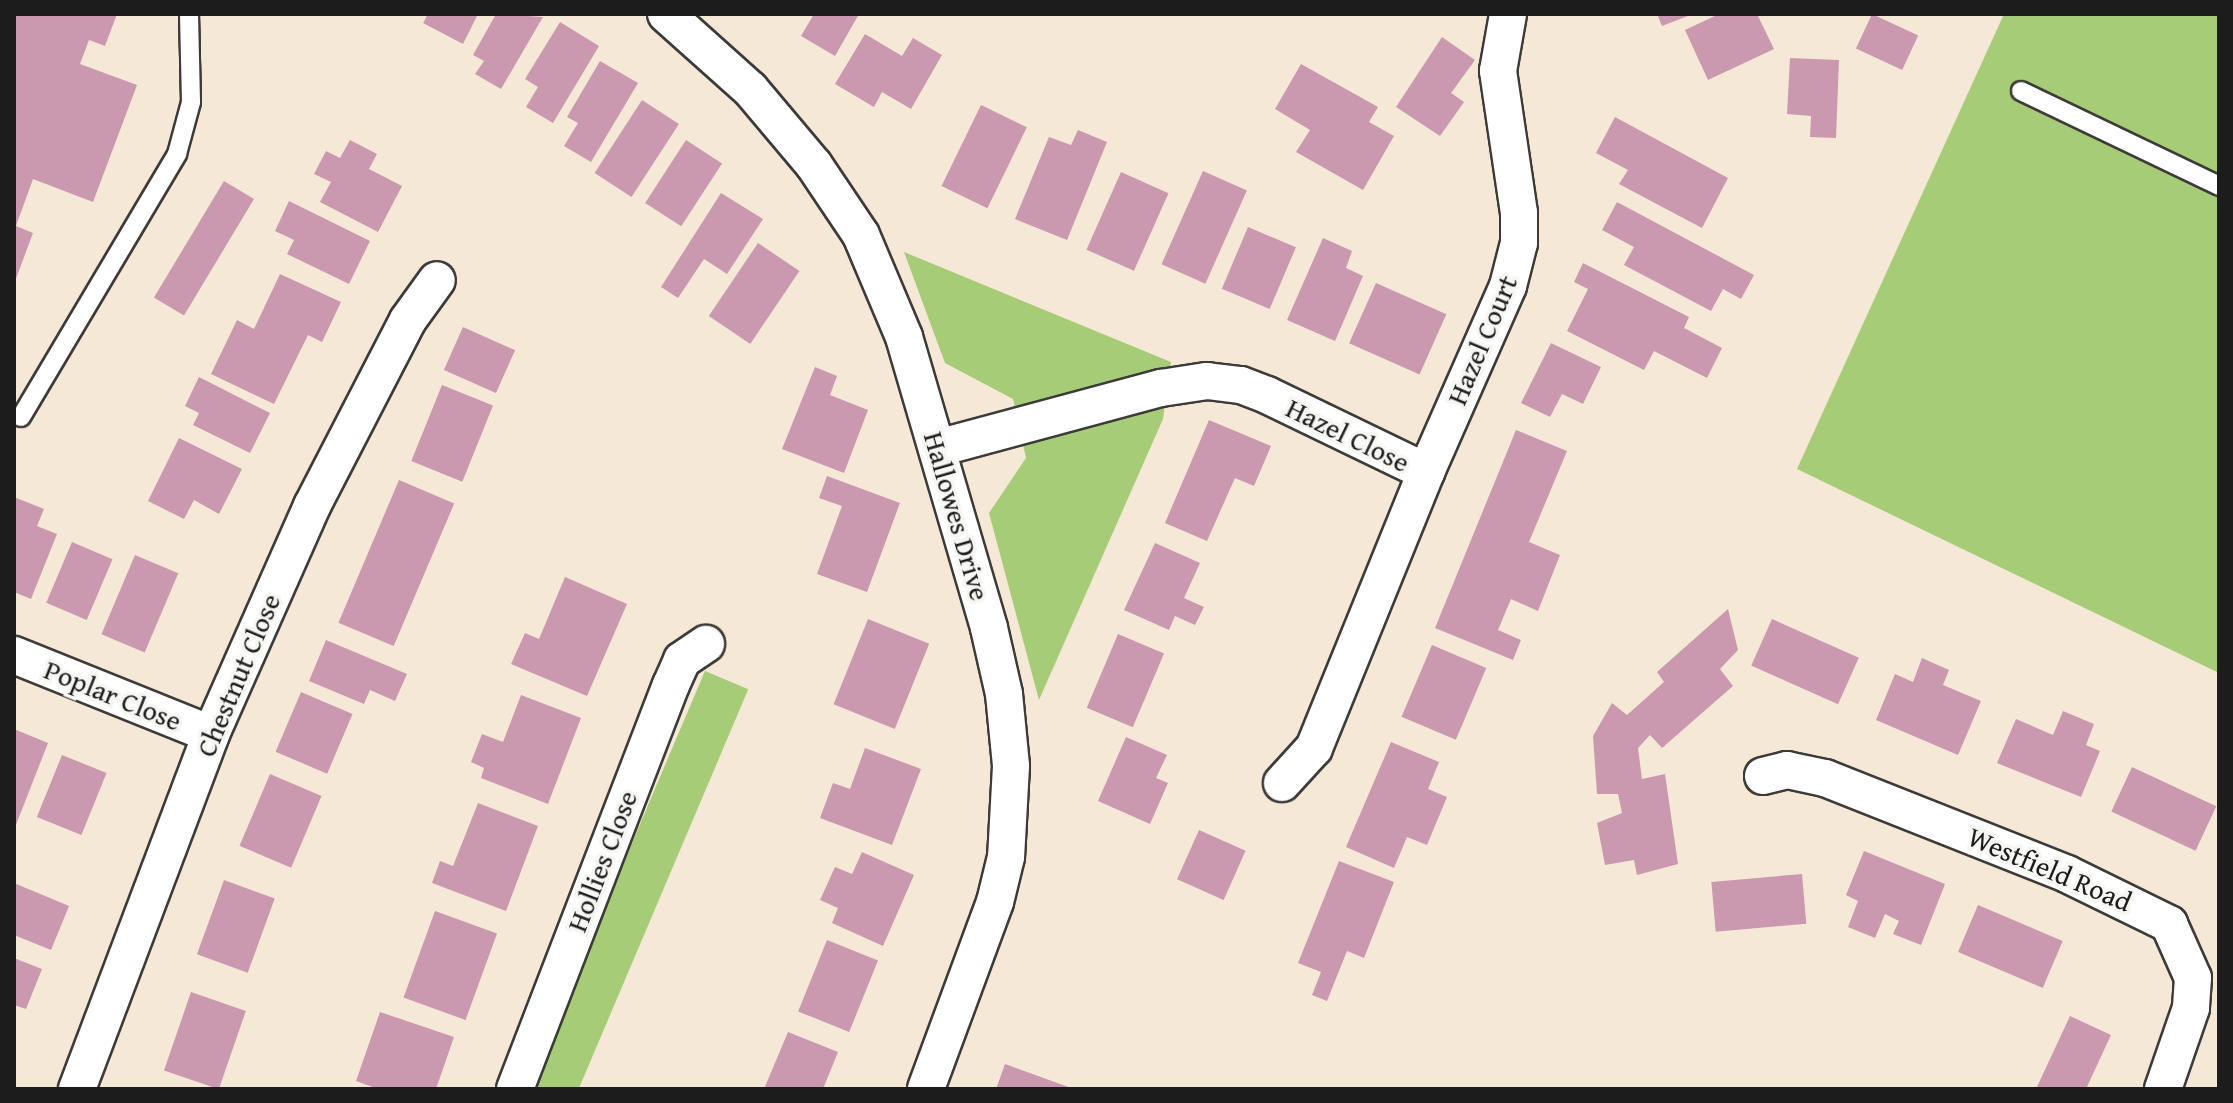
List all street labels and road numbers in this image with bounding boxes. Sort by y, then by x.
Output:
street label: Hazel Court [1440,270,1524,410]
street label: Hazel Close [1281,391,1415,479]
street label: Hallowes Drive [917,428,997,604]
street label: Chestnut Close [189,589,287,761]
street label: Poplar Close [40,652,186,738]
street label: Hollies Close [560,786,644,936]
street label: Westfield Road [1963,819,2137,919]

